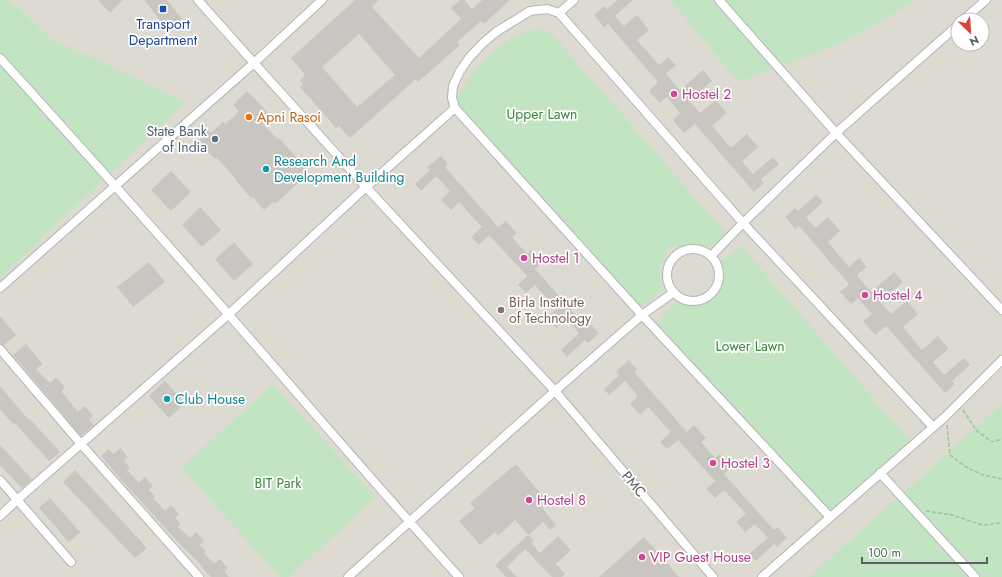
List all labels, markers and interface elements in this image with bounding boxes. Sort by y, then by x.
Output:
marker: Transport Department [158,4,168,14]
north arrow [950,12,990,52]
place label: Transport Department [129,14,198,50]
text: N [967,32,982,50]
place label: Hostel 2 [682,84,731,104]
marker: Hostel 2 [669,89,679,99]
park label: Upper Lawn [507,104,577,124]
place label: Apni Rasoi [257,107,321,127]
marker: Apni Rasoi [244,112,254,122]
place label: State Bank of India [146,121,208,157]
marker: State Bank of India [210,134,220,144]
place label: Research And Development Building [274,151,405,187]
marker: Research And Development Building [261,164,271,174]
place label: Hostel 1 [532,248,580,268]
marker: Hostel 1 [519,253,529,263]
place label: Hostel 4 [873,285,922,305]
marker: Hostel 4 [860,290,870,300]
place label: Birla Institute of Technology [509,292,592,328]
marker: Birla Institute of Technology [496,305,506,315]
park label: Lower Lawn [715,336,785,356]
place label: Club House [175,389,245,409]
marker: Club House [162,394,172,404]
place label: Hostel 3 [721,453,770,473]
marker: Hostel 3 [708,458,718,468]
street label: PMC [617,467,651,501]
park label: BIT Park [255,473,302,493]
place label: Hostel 8 [537,490,586,510]
marker: Hostel 8 [524,495,534,505]
scale bar [862,539,987,565]
text: 100 m [868,544,901,562]
place label: VIP Guest House [650,547,751,567]
marker: VIP Guest House [637,552,647,562]

